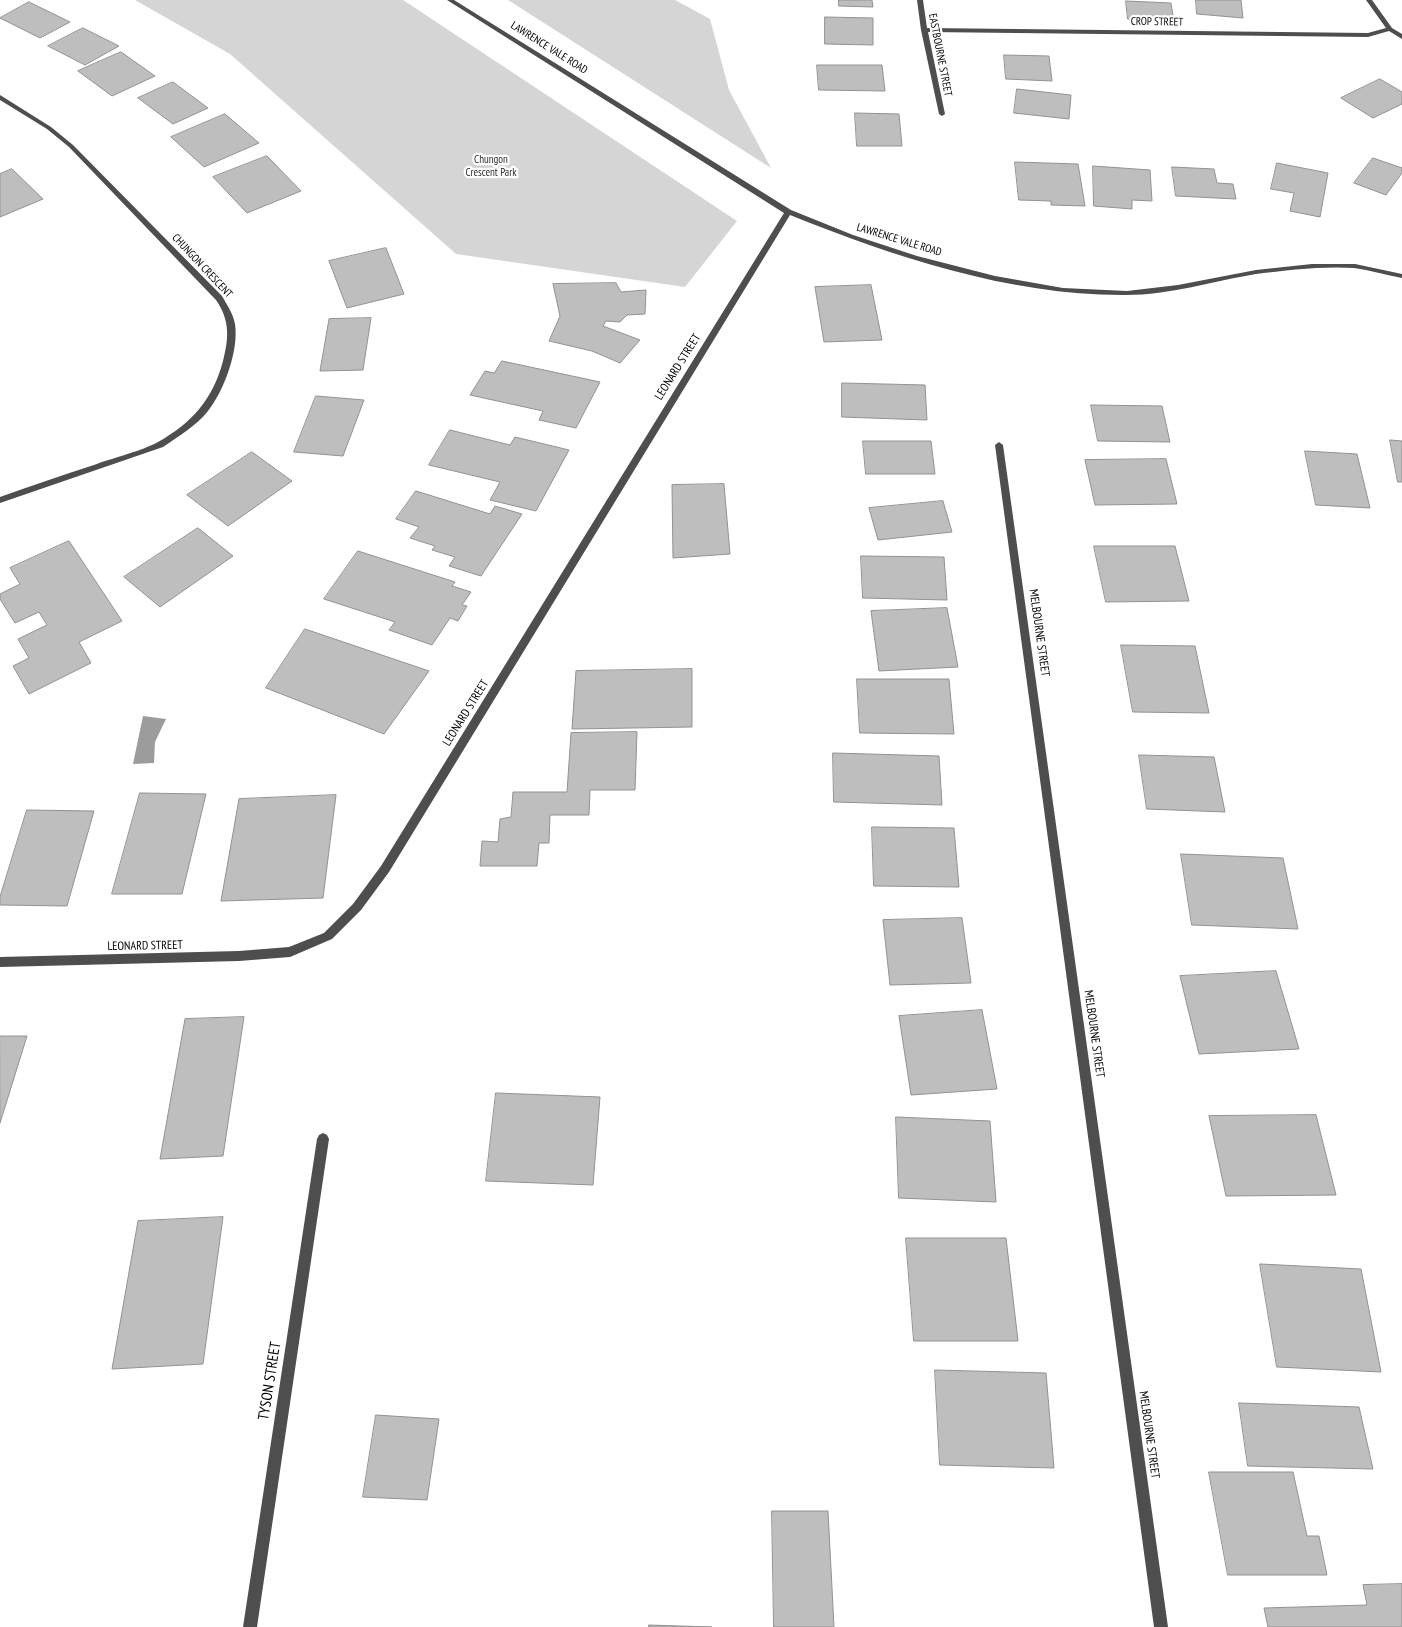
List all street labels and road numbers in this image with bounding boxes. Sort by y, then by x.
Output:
street label: EASTBOURNE STREET [926,13,954,97]
street label: CROP STREET [1131,15,1183,29]
street label: LAWRENCE VALE ROAD [508,19,590,77]
street label: LAWRENCE VALE ROAD [855,221,943,259]
street label: CHUNGON CRESCENT [169,231,235,301]
street label: LEONARD STREET [652,331,704,403]
street label: MELBOURNE STREET [1026,588,1052,678]
street label: LEONARD STREET [440,677,492,749]
street label: LEONARD STREET [107,938,183,954]
street label: MELBOURNE STREET [1081,989,1107,1079]
street label: TYSON STREET [255,1341,285,1421]
street label: MELBOURNE STREET [1136,1390,1162,1480]

